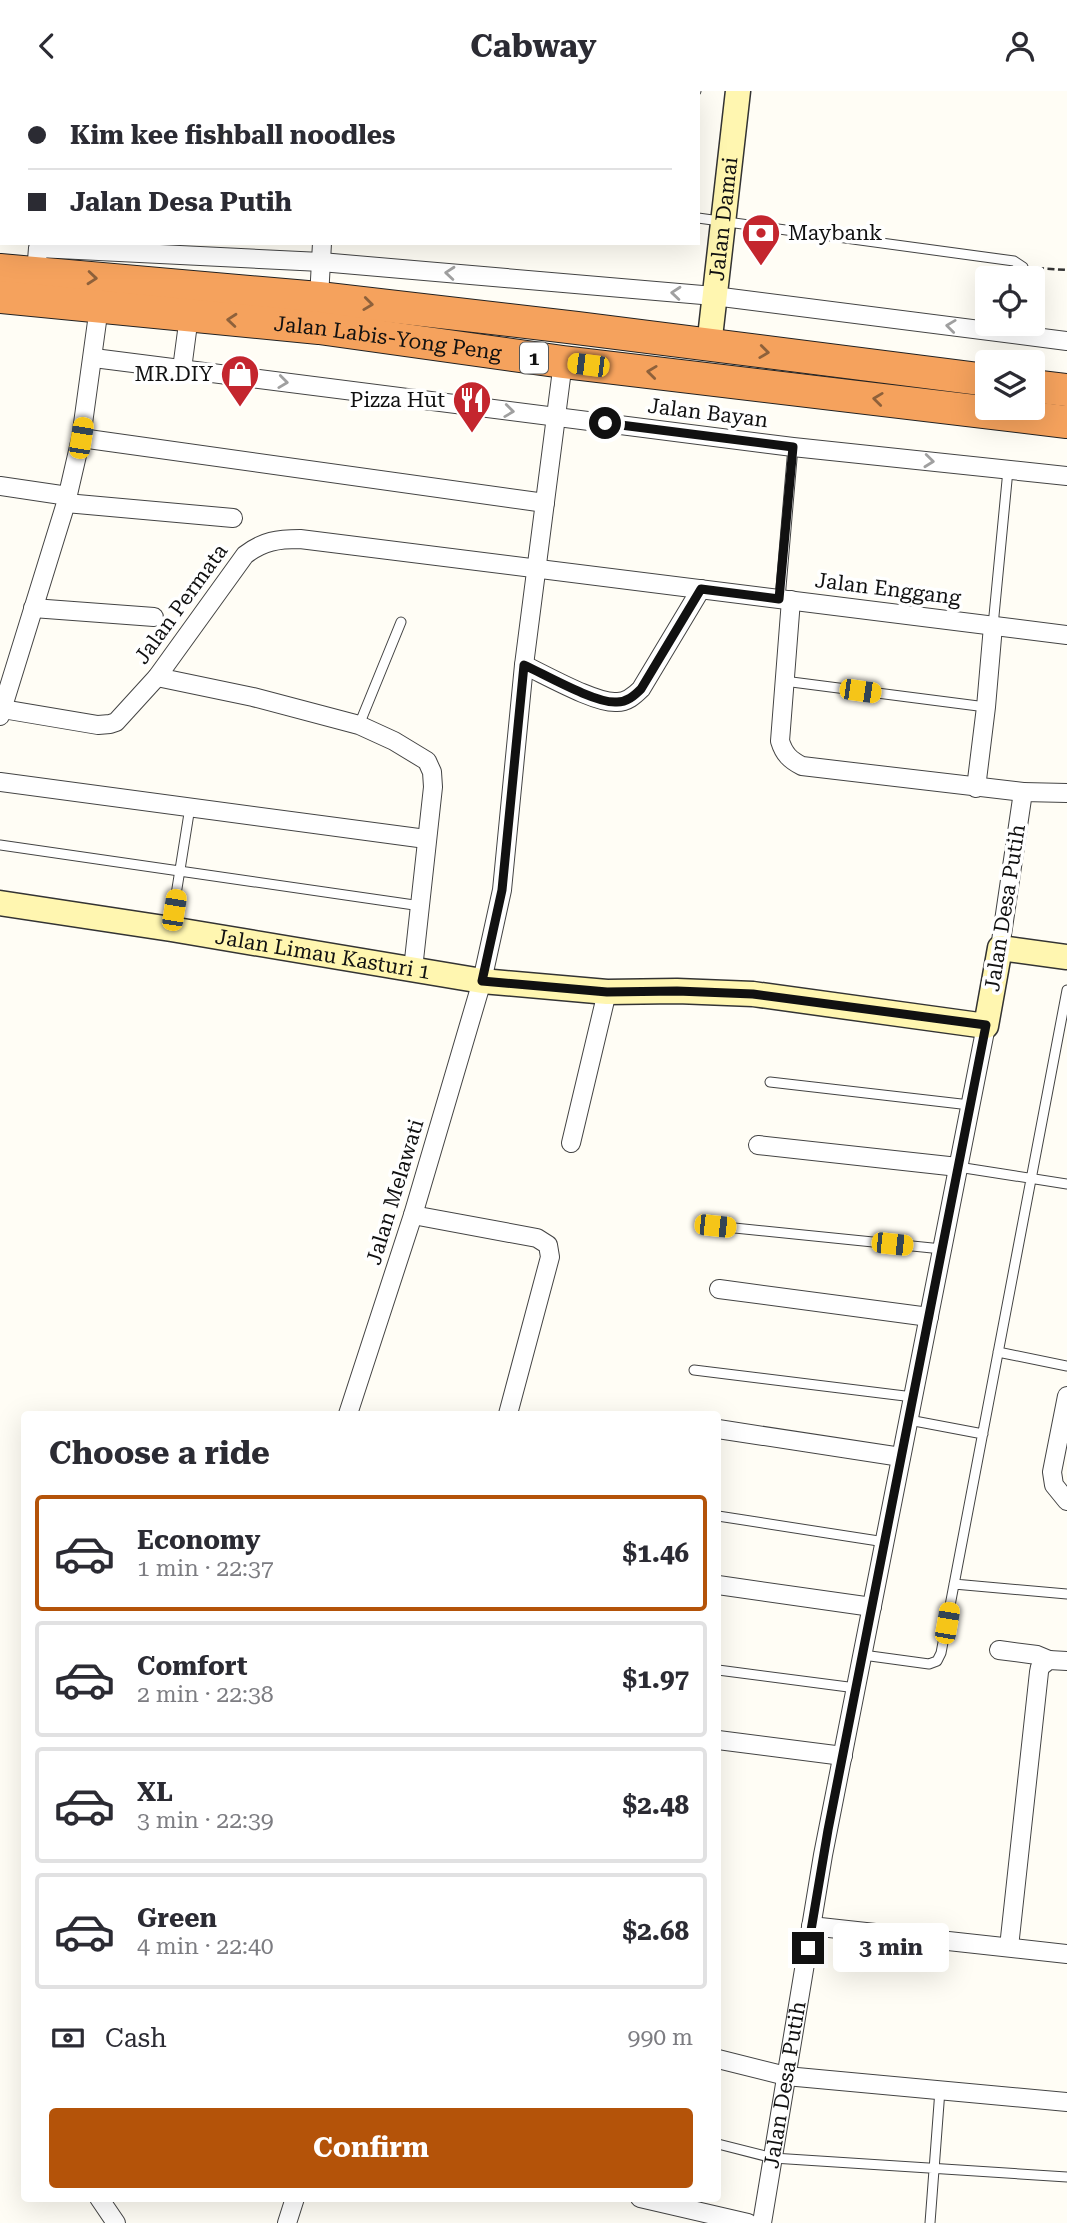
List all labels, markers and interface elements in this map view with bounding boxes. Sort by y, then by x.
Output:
icon: back [28,27,66,65]
text: Cabway [470,27,597,65]
icon: person [1001,27,1039,65]
text: Kim kee fishball noodles [70,120,395,150]
street label: Jalan Damai [705,155,742,282]
text: Jalan Desa Putih [70,187,292,217]
bank icon: Maybank [740,212,782,267]
place label: Maybank [788,221,882,245]
one-way arrow [444,266,455,281]
map controls [975,266,1045,420]
button: locate [975,266,1045,336]
one-way arrow [87,270,98,285]
one-way arrow [670,286,681,301]
one-way arrow [362,297,374,312]
street label: Jalan Labis-Yong Peng [273,312,503,365]
one-way arrow [226,313,237,328]
one-way arrow [945,318,957,333]
road number: 1 [520,343,548,373]
one-way arrow [758,344,770,359]
button: layers [975,350,1045,420]
car [566,352,611,378]
shop icon: MR.DIY [219,353,261,408]
place label: MR.DIY [135,362,214,386]
one-way arrow [646,365,658,380]
one-way arrow [277,374,289,389]
restaurant icon: Pizza Hut [451,379,493,434]
place label: Pizza Hut [350,388,445,412]
one-way arrow [872,391,884,406]
street label: Jalan Bayan [646,394,770,432]
one-way arrow [503,403,514,418]
route start [589,407,621,439]
car [68,416,95,460]
one-way arrow [923,454,935,469]
street label: Jalan Permata [130,539,233,669]
street label: Jalan Enggang [814,568,963,610]
car [838,678,883,704]
street label: Jalan Desa Putih [980,822,1030,993]
car [161,888,188,932]
street label: Jalan Limau Kasturi 1 [214,925,432,984]
street label: Jalan Melawati [361,1116,429,1268]
car [694,1213,737,1239]
car [871,1231,914,1257]
text: Choose a ride [49,1434,270,1472]
icon: car [53,1522,116,1585]
text: Economy [137,1525,260,1555]
text: $1.46 [623,1538,689,1568]
text: 1 min · 22:37 [137,1555,274,1582]
car [934,1600,961,1646]
icon: car [53,1648,116,1711]
text: Comfort [137,1651,247,1681]
text: $1.97 [623,1664,689,1694]
text: 2 min · 22:38 [137,1681,274,1708]
icon: car [53,1774,116,1837]
text: XL [137,1777,173,1807]
text: $2.48 [623,1790,689,1820]
text: 3 min · 22:39 [137,1807,274,1834]
icon: car [53,1900,116,1963]
text: Green [137,1903,217,1933]
text: $2.68 [623,1916,689,1946]
callout: 3 min [832,1923,948,1973]
route end [792,1932,824,1964]
text: 4 min · 22:40 [137,1933,274,1960]
text: 3 min [859,1934,923,1961]
street label: Jalan Desa Putih [759,1999,811,2170]
icon: cash [49,2019,87,2057]
text: Cash [105,2023,167,2053]
text: 990 m [628,2024,693,2051]
button: Confirm [49,2108,693,2188]

